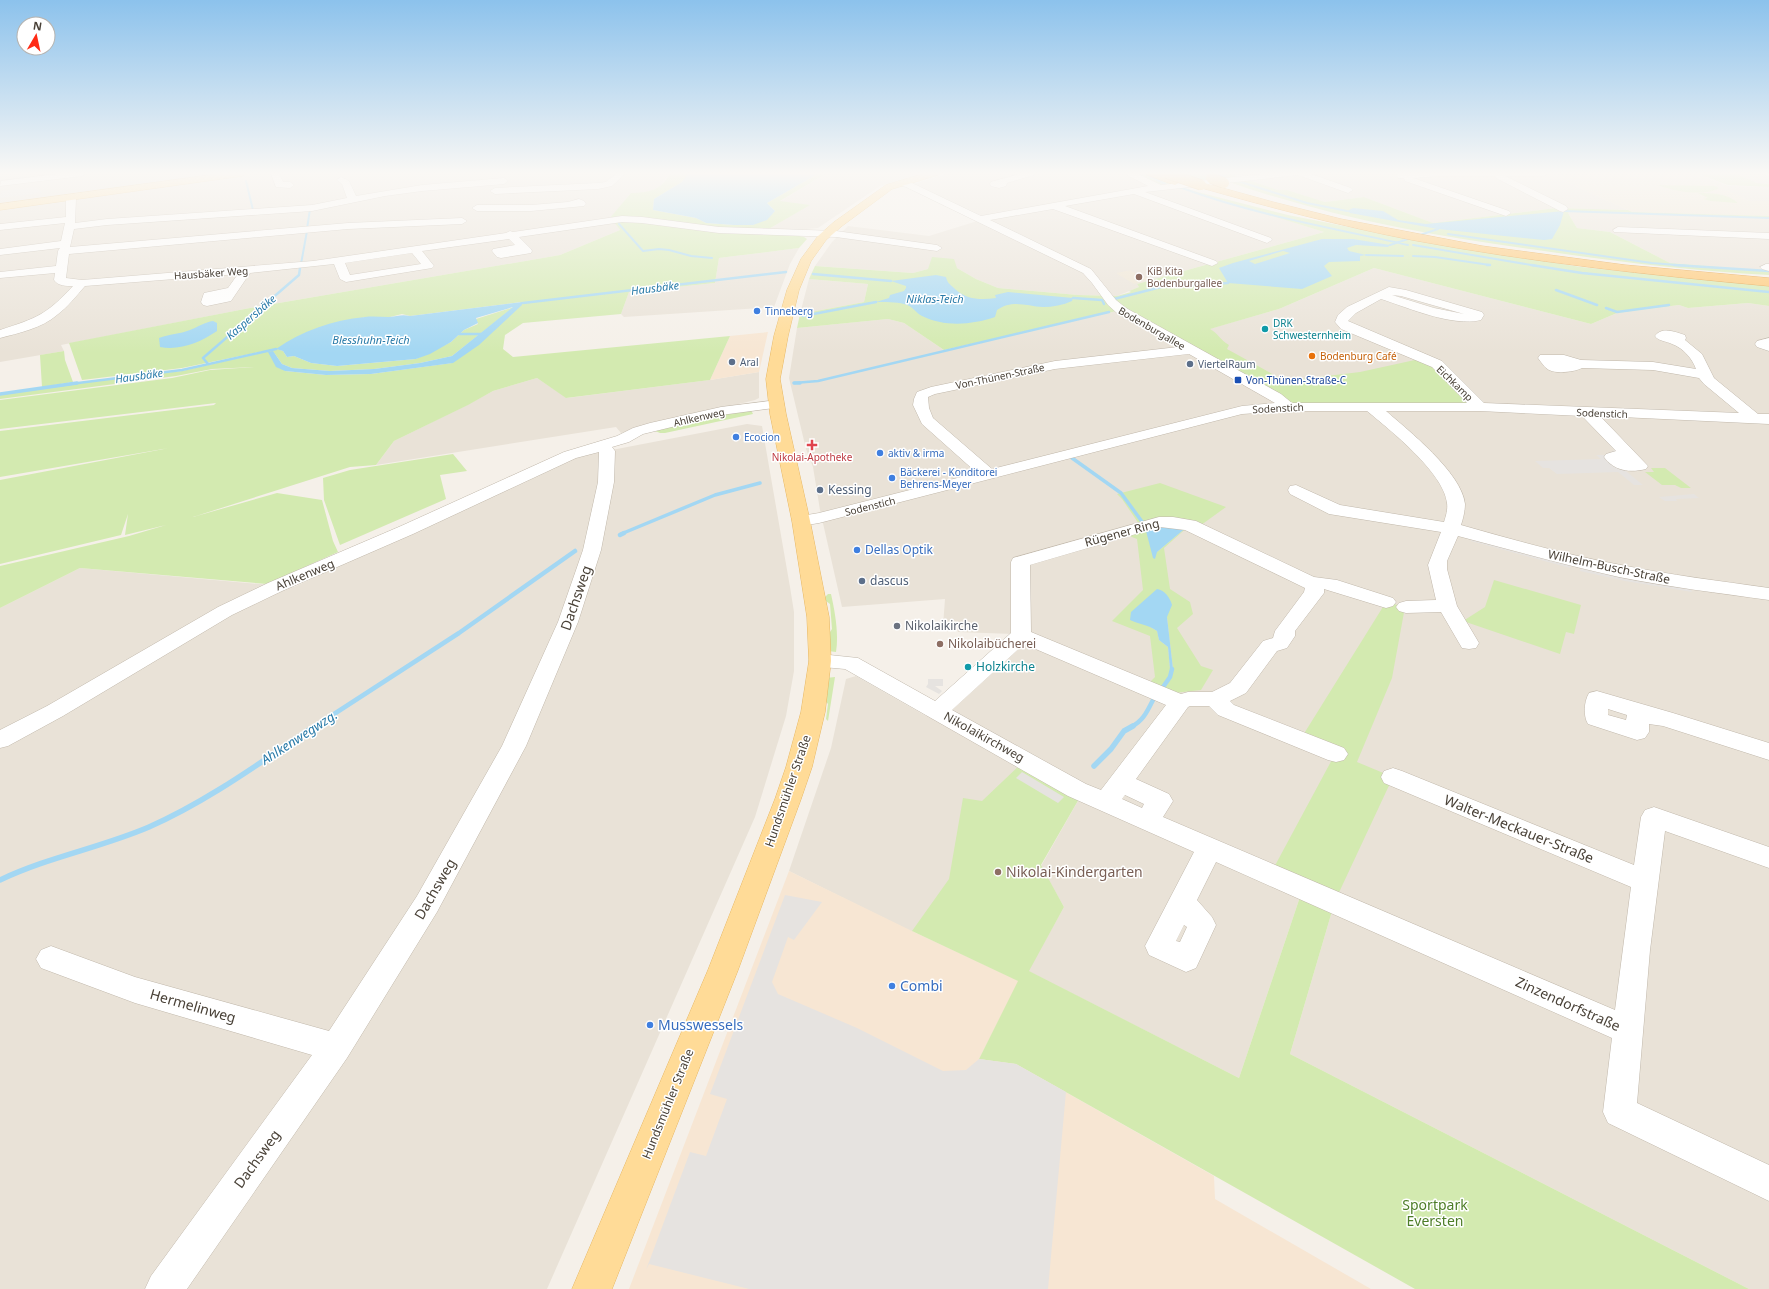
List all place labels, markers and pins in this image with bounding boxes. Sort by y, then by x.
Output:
place label: KiB Kita Bodenburgallee [1147,264,1222,290]
marker: KiB Kita Bodenburgallee [1134,272,1144,282]
place label: Tinneberg [765,304,813,318]
marker: Tinneberg [752,306,762,316]
place label: DRK Schwesternheim [1273,316,1351,342]
marker: DRK Schwesternheim [1260,324,1270,334]
place label: Bodenburg Café [1320,349,1397,363]
marker: Bodenburg Café [1307,351,1317,361]
place label: Aral [740,355,759,369]
marker: Aral [727,357,737,367]
place label: ViertelRaum [1198,357,1256,371]
marker: ViertelRaum [1185,359,1195,369]
place label: Von-Thünen-Straße-C [1246,373,1347,387]
marker: Von-Thünen-Straße-C [1233,375,1243,385]
place label: Ecocion [744,430,780,444]
marker: Ecocion [731,432,741,442]
marker: Nikolai-Apotheke [807,440,817,450]
place label: aktiv & irma [888,446,944,460]
marker: aktiv & irma [875,448,885,458]
place label: Nikolai-Apotheke [772,450,853,464]
place label: Bäckerei - Konditorei Behrens-Meyer [900,465,997,491]
marker: Bäckerei - Konditorei Behrens-Meyer [887,473,897,483]
place label: Kessing [828,481,872,498]
marker: Kessing [815,485,825,495]
place label: Dellas Optik [865,541,934,558]
marker: Dellas Optik [852,545,862,555]
place label: dascus [870,572,909,589]
marker: dascus [857,576,867,586]
place label: Nikolaikirche [905,617,978,634]
marker: Nikolaikirche [892,621,902,631]
place label: Nikolaibücherei [948,635,1036,652]
marker: Nikolaibücherei [935,639,945,649]
place label: Holzkirche [976,658,1035,675]
marker: Holzkirche [963,662,973,672]
place label: Nikolai-Kindergarten [1006,862,1143,881]
marker: Nikolai-Kindergarten [993,867,1003,877]
place label: Combi [900,976,943,995]
marker: Combi [887,981,897,991]
place label: Musswessels [658,1015,744,1034]
marker: Musswessels [645,1020,655,1030]

